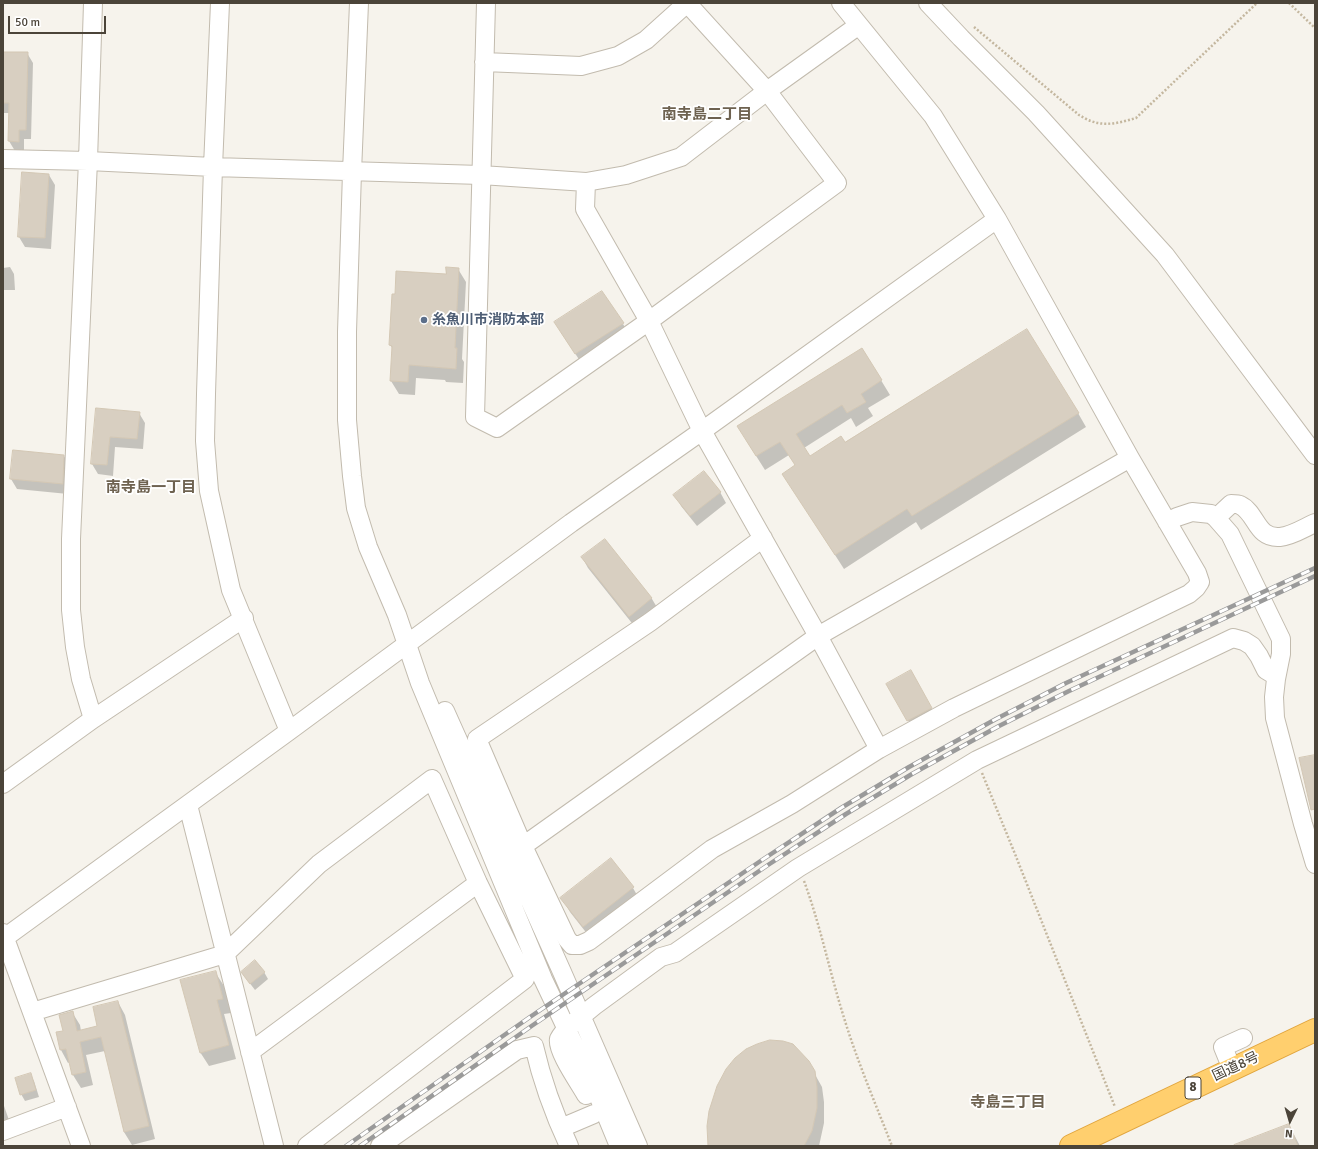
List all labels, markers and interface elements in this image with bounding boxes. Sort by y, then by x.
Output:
scale bar [10,8,108,34]
text: 50 m [15,15,40,30]
district label: 南寺島二丁目 [662,106,752,124]
place label: 糸魚川市消防本部 [432,312,544,328]
marker: 糸魚川市消防本部 [419,315,429,325]
district label: 南寺島一丁目 [106,479,196,497]
street label: 国道8号 [1210,1049,1262,1085]
road number: 8 [1185,1077,1201,1099]
district label: 寺島三丁目 [971,1094,1045,1112]
north arrow [1270,1101,1310,1141]
text: N [1285,1127,1293,1140]

